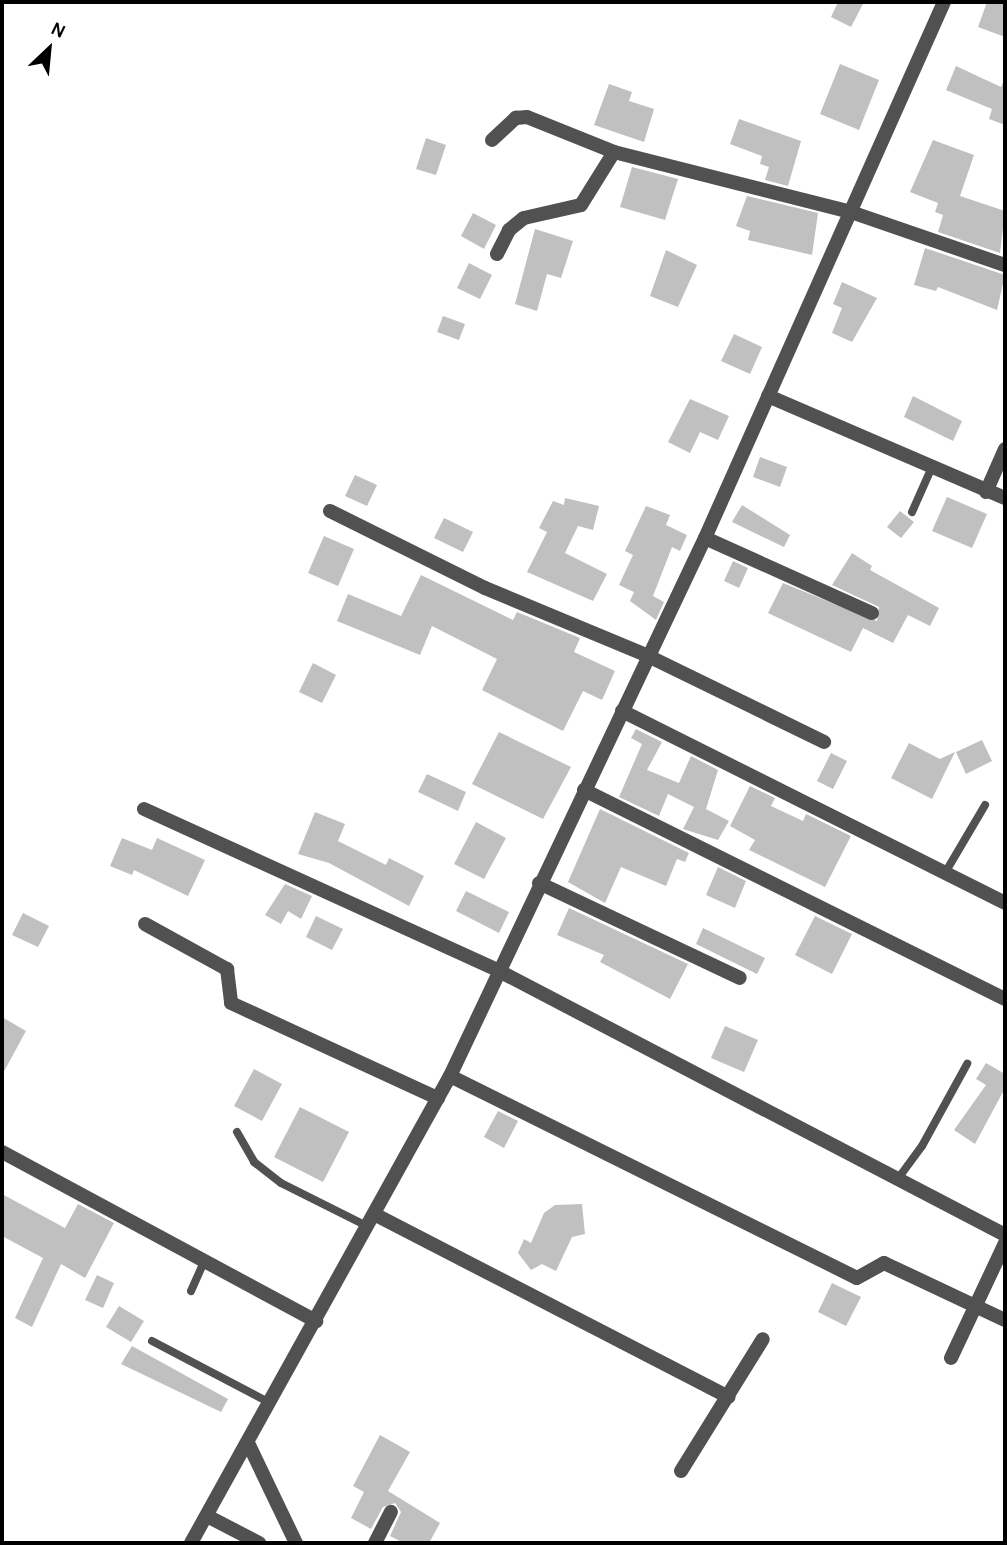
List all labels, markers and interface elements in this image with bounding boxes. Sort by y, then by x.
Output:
north arrow [14,14,84,84]
text: N [47,17,69,43]

